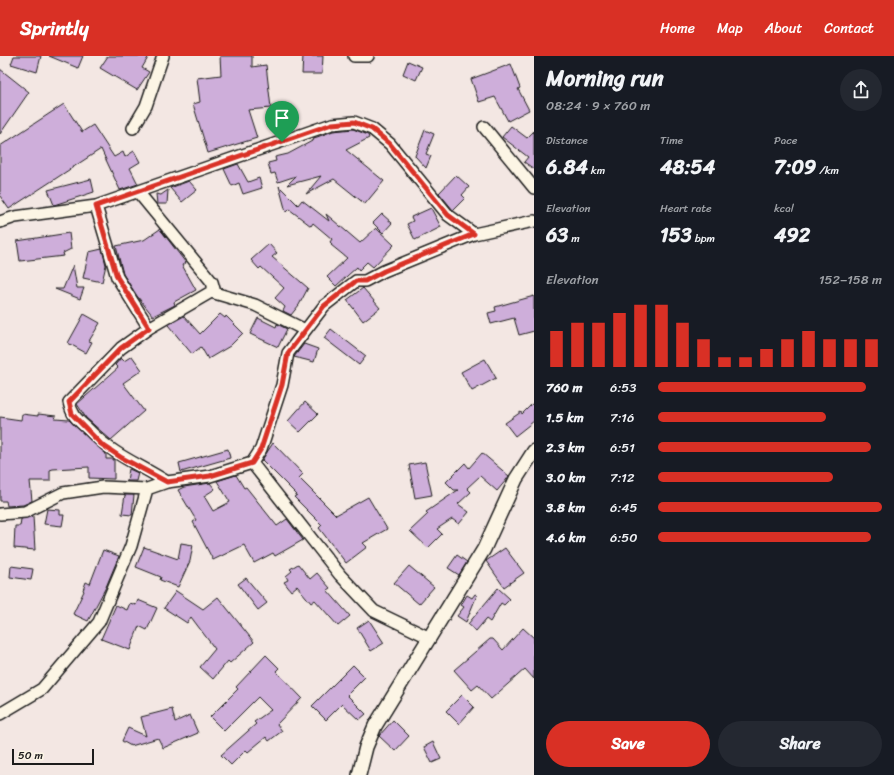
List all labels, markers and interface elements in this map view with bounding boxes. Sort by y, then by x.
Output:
text: Sprintly [20,12,89,45]
text: Home [660,16,695,41]
text: Map [717,16,743,41]
text: About [765,16,802,41]
text: Contact [824,16,874,41]
text: Morning run [546,59,664,98]
button: share [840,69,882,111]
text: 08:24 · 9 × 760 m [546,94,650,117]
pin [265,101,299,142]
icon: arrive [271,107,293,129]
text: Distance [546,131,588,150]
text: Time [660,131,683,150]
text: Pace [774,131,797,150]
text: 6.84 [546,150,588,185]
text: 48:54 [660,150,715,185]
text: 7:09 [774,150,816,185]
text: km [588,161,605,180]
text: /km [816,161,839,180]
text: Elevation [546,199,591,218]
text: Heart rate [660,199,712,218]
text: kcal [774,199,794,218]
text: 63 [546,218,568,253]
text: 153 [660,218,692,253]
text: 492 [774,218,810,253]
text: m [568,229,580,248]
text: bpm [692,229,715,248]
text: Elevation [546,268,599,291]
text: 152–158 m [819,268,882,291]
text: 760 m [546,376,582,399]
text: 6:53 [610,376,636,399]
text: 1.5 km [546,406,584,429]
text: 7:16 [610,406,634,429]
text: 2.3 km [546,436,585,459]
text: 6:51 [610,436,635,459]
text: 3.0 km [546,466,586,489]
text: 7:12 [610,466,634,489]
text: 3.8 km [546,496,585,519]
text: 6:45 [610,496,637,519]
text: 4.6 km [546,526,586,549]
text: 6:50 [610,526,637,549]
button: Save [546,721,710,767]
button: Share [718,721,882,767]
text: 50 m [18,746,43,765]
scale bar [12,747,94,766]

